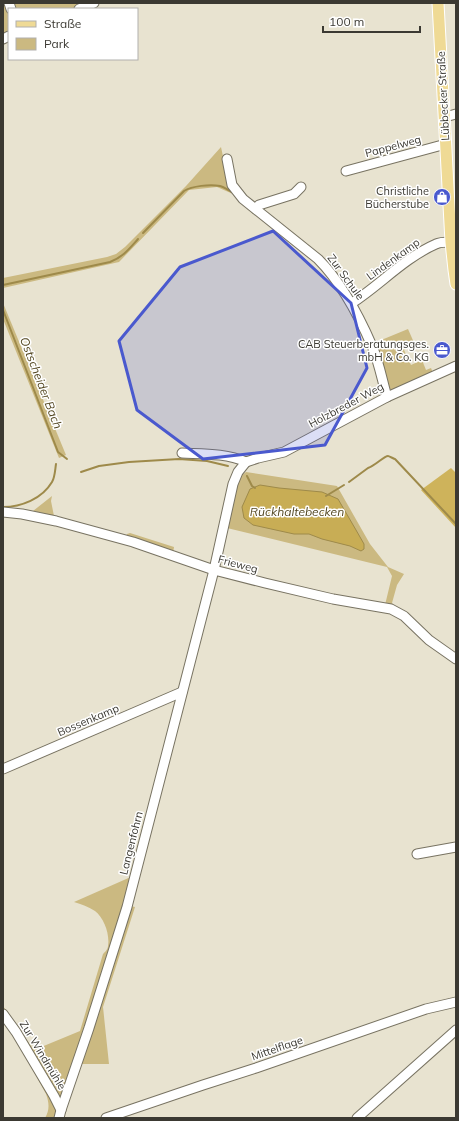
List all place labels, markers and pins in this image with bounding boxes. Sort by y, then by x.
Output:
place label: Christliche Bücherstube [365,184,429,211]
shop icon: Christliche Bücherstube [432,187,452,207]
place label: CAB Steuerberatungsges. mbH & Co. KG [298,337,429,364]
office icon: CAB Steuerberatungsges. mbH & Co. KG [432,340,452,360]

